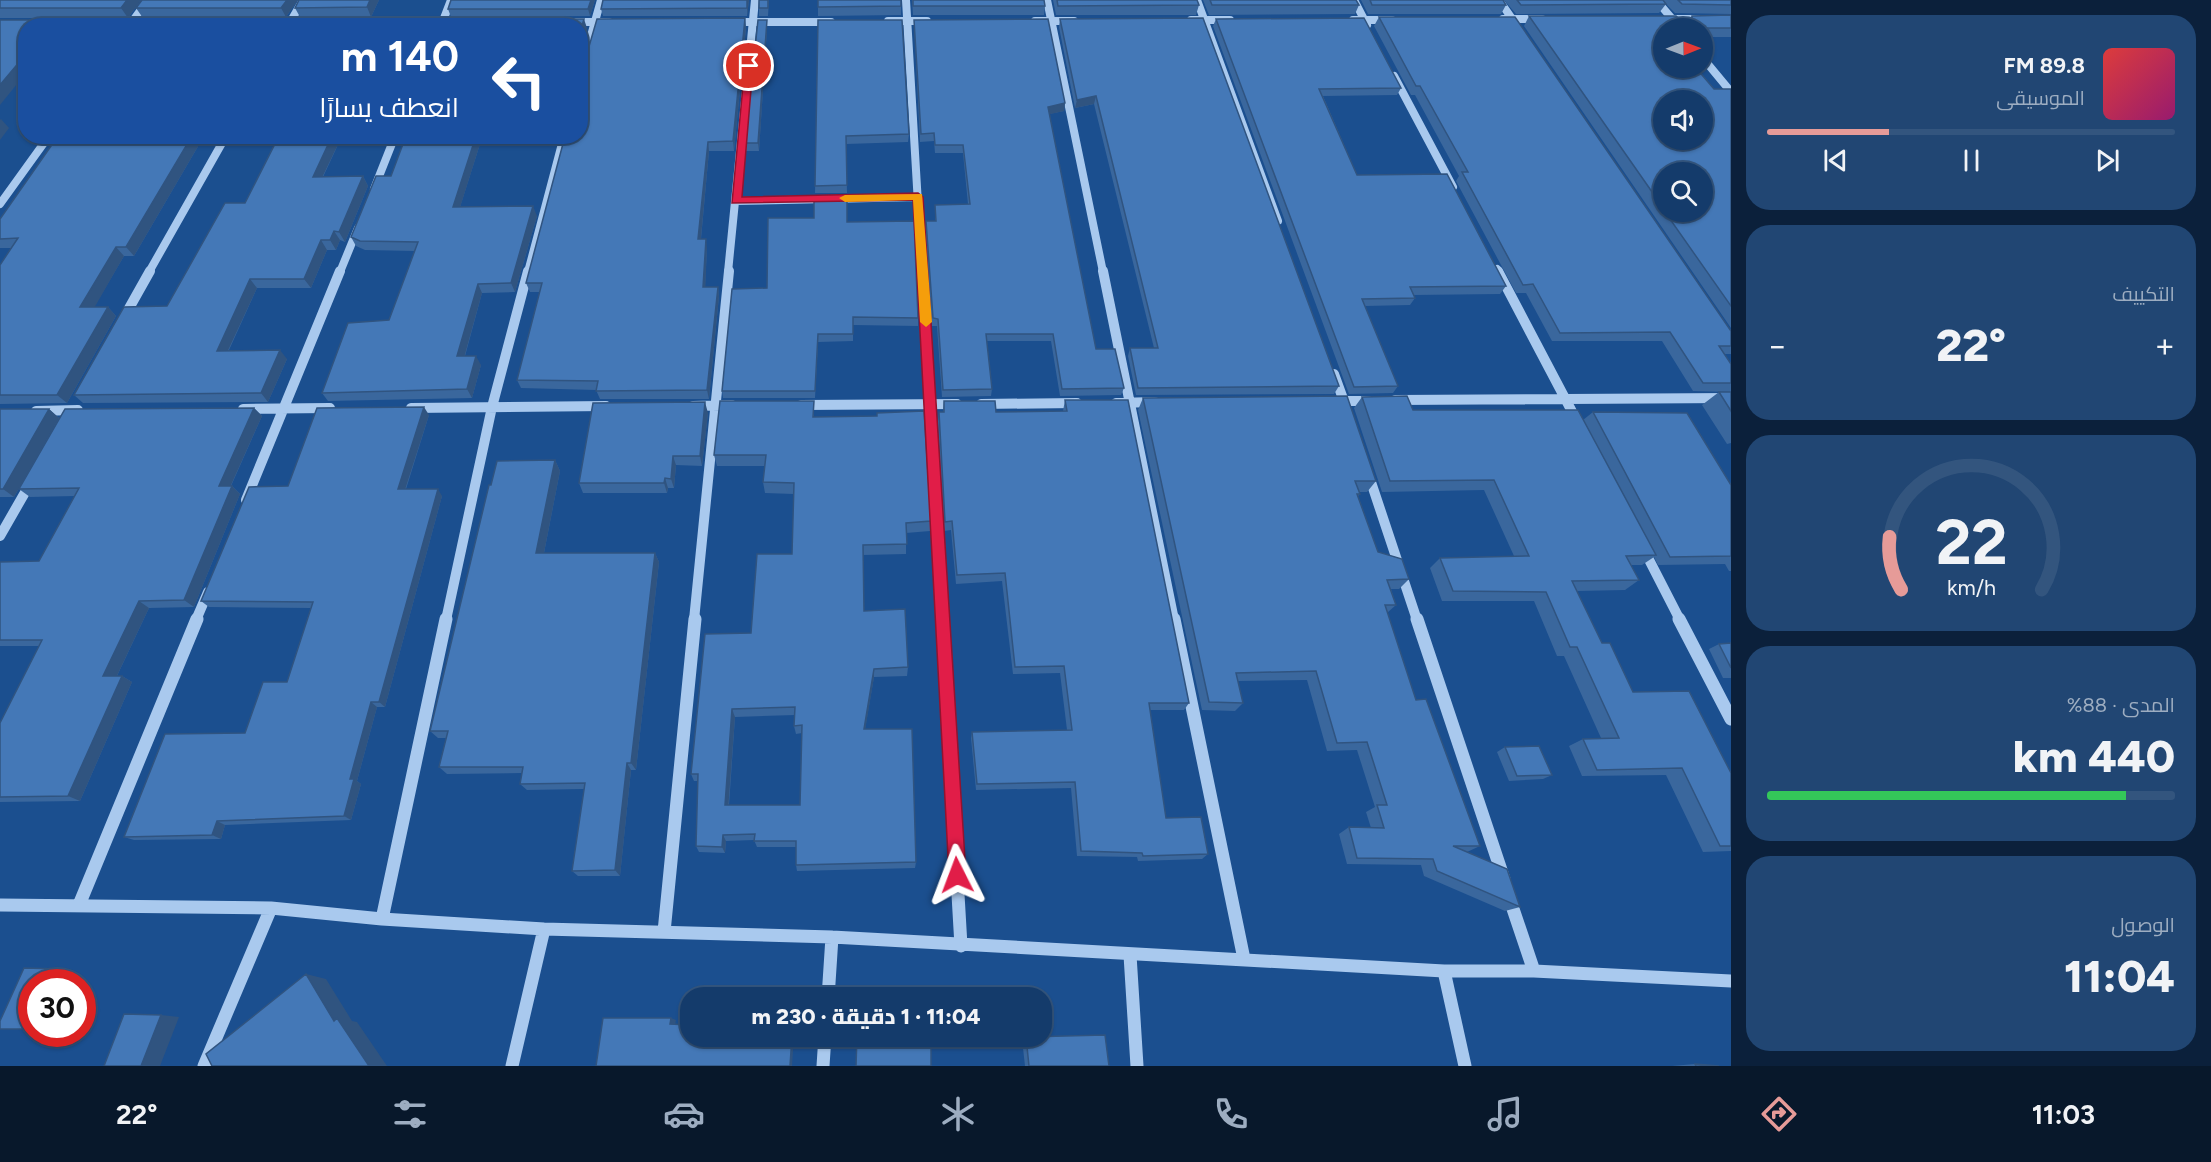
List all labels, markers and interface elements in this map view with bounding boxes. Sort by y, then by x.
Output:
north arrow [1653,18,1713,78]
map controls [1653,18,1713,222]
text: 140 m [341,31,459,82]
pin [723,40,774,91]
icon: left [480,42,558,120]
icon: arrive [732,49,765,82]
text: 89.8 FM [2004,52,2085,79]
text: الموسيقى [1996,86,2085,110]
button: sound [1653,90,1713,150]
text: انعطف يسارًا [319,91,459,124]
icon: previous [1819,144,1852,177]
icon: pause [1955,144,1988,177]
icon: next [2091,144,2124,177]
button: search [1653,162,1713,222]
text: التكييف [2112,282,2175,306]
text: 22° [1936,318,2006,372]
text: − [1767,326,1788,365]
text: + [2154,326,2175,365]
text: 22 [1935,505,2007,580]
text: km/h [1947,575,1995,600]
text: المدى · 88% [2067,693,2175,717]
text: 440 km [2013,729,2175,783]
position arrow [925,843,989,907]
text: الوصول [2111,913,2175,937]
text: 11:04 [2064,949,2175,1003]
speed limit sign: 30 [18,969,96,1047]
text: 11:04 · 1 دقيقة · 230 m [751,1003,981,1030]
icon: filters [389,1093,431,1135]
icon: car [663,1093,705,1135]
icon: climate [937,1093,979,1135]
icon: phone [1210,1093,1252,1135]
icon: music [1484,1093,1526,1135]
icon: directions [1758,1093,1800,1135]
text: 22° [116,1098,157,1131]
text: 11:03 [2032,1098,2095,1131]

